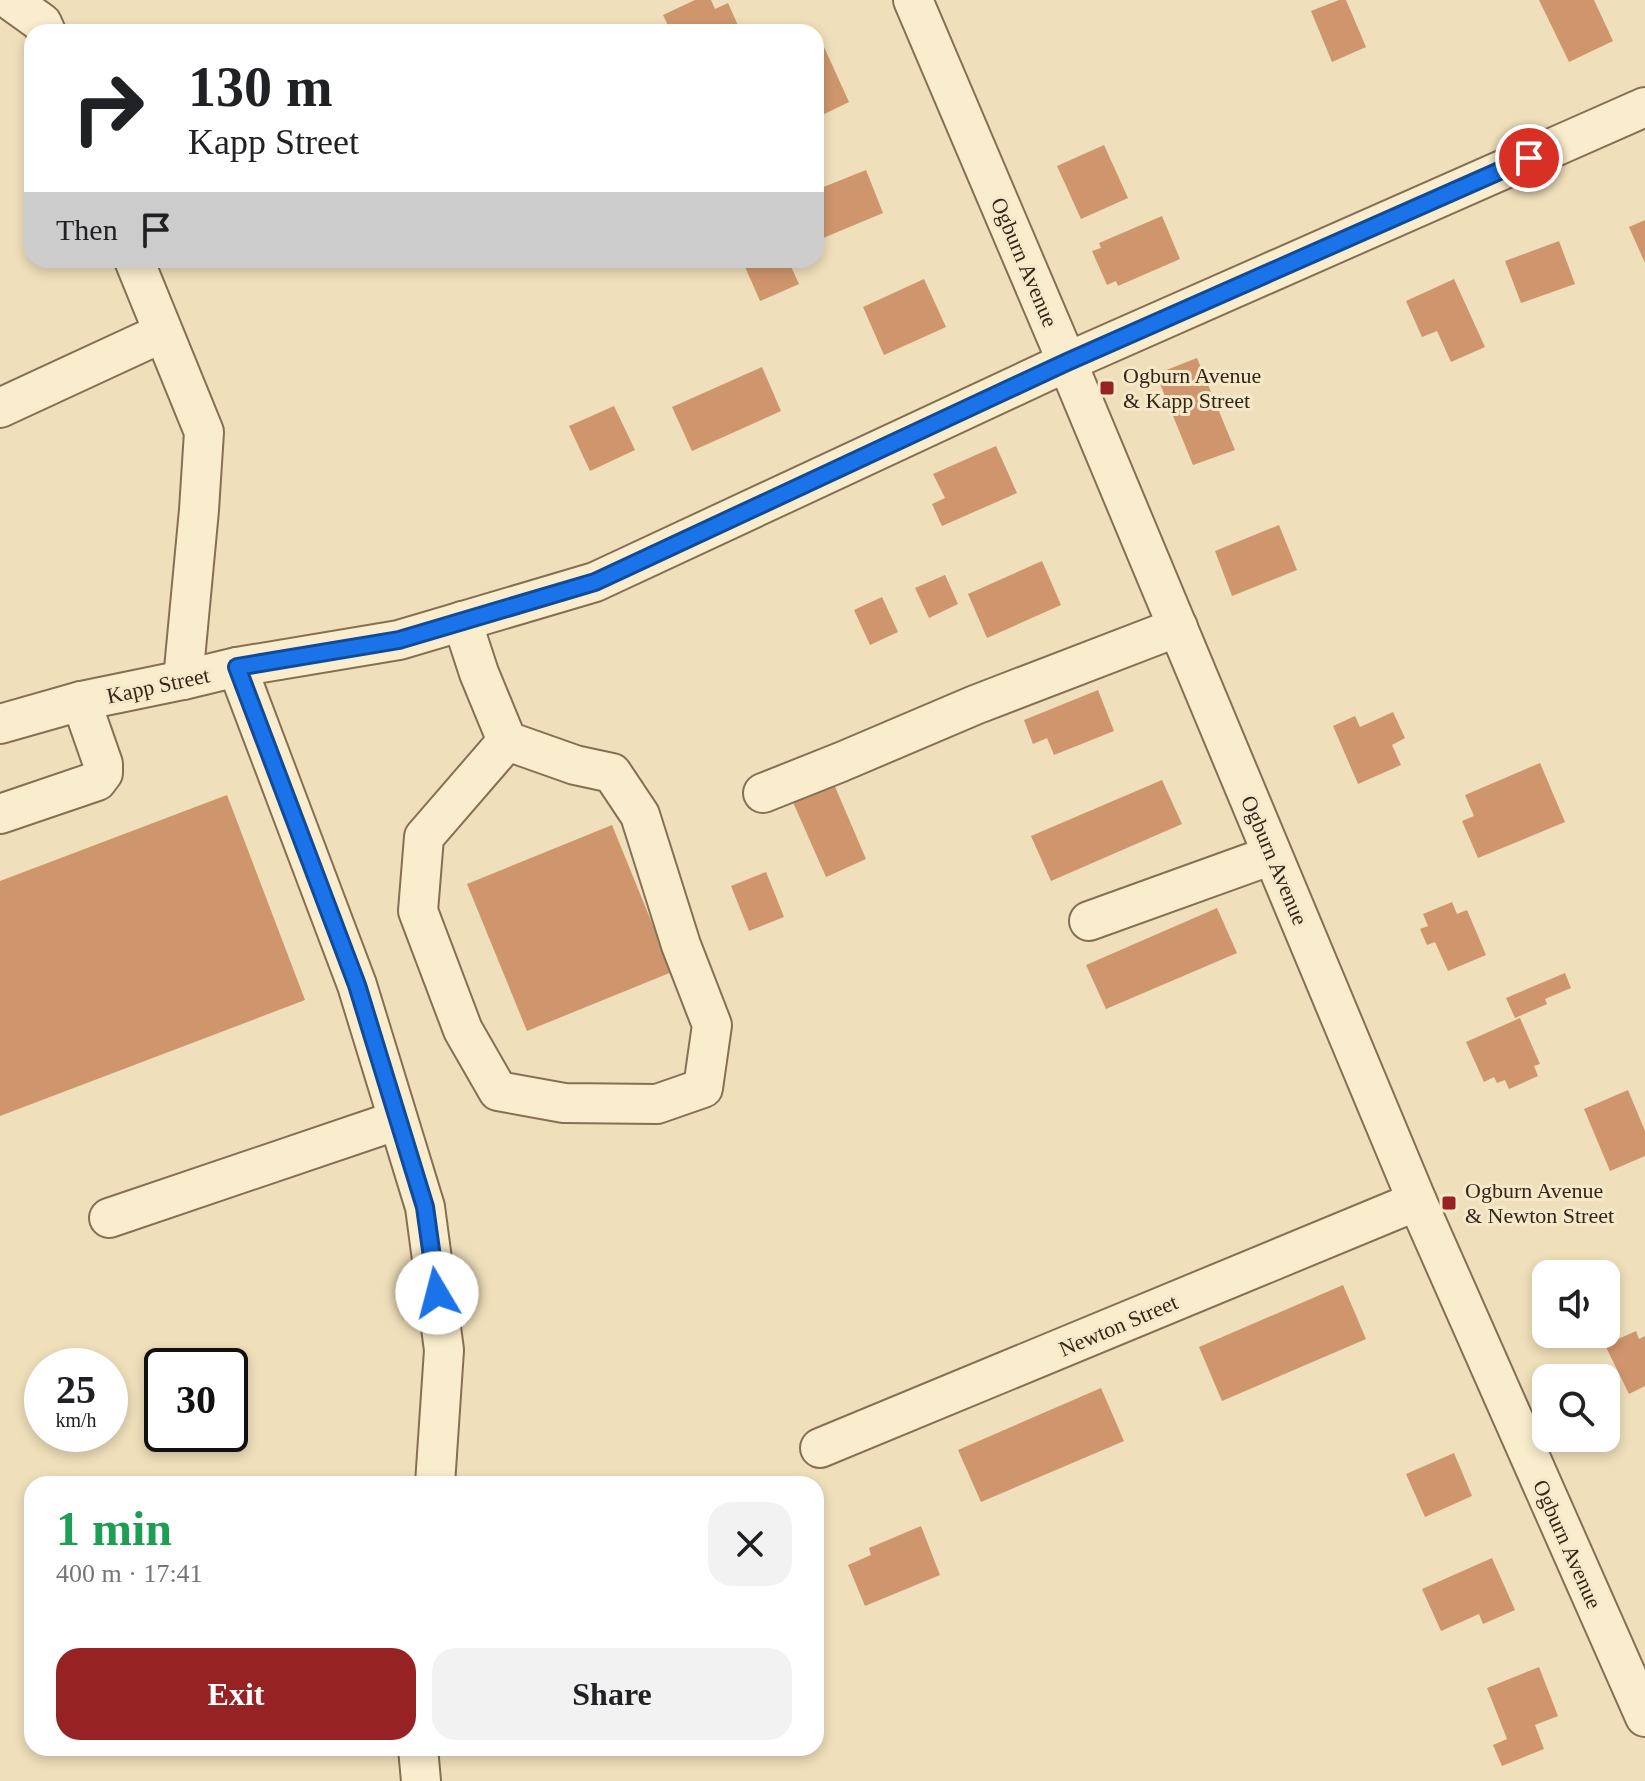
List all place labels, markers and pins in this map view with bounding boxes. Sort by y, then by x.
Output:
pin [1495,124,1563,192]
place label: Ogburn Avenue & Kapp Street [1123,363,1261,413]
marker: Ogburn Avenue & Kapp Street [1098,379,1116,397]
place label: Ogburn Avenue & Newton Street [1465,1178,1614,1228]
marker: Ogburn Avenue & Newton Street [1440,1194,1458,1212]

